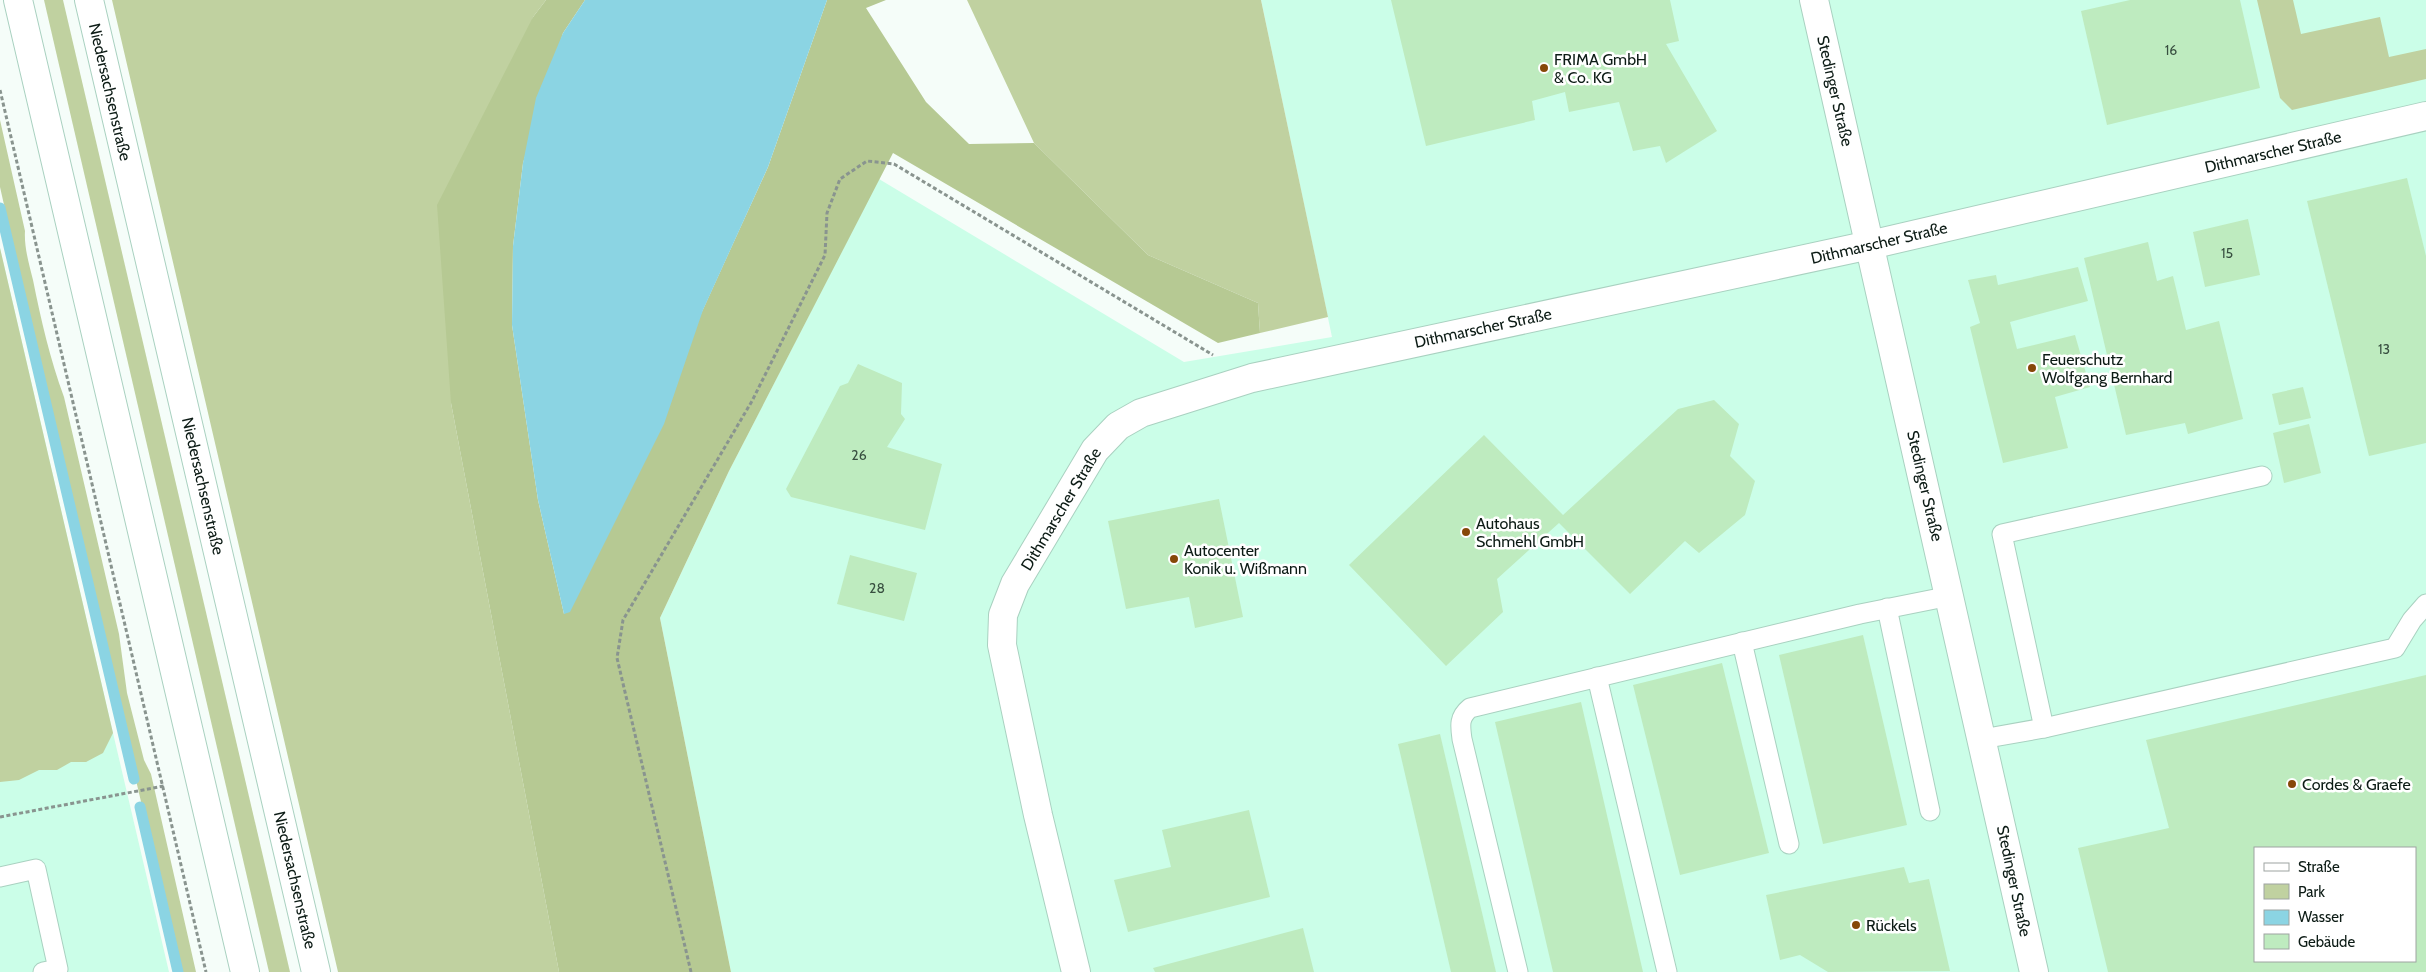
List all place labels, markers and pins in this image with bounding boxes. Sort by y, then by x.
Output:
place label: FRIMA GmbH & Co. KG [1554,50,1647,87]
marker: FRIMA GmbH & Co. KG [1538,62,1550,74]
place label: Feuerschutz Wolfgang Bernhard [2042,350,2172,387]
marker: Feuerschutz Wolfgang Bernhard [2026,362,2038,374]
place label: Autohaus Schmehl GmbH [1476,514,1584,551]
marker: Autohaus Schmehl GmbH [1460,526,1472,538]
place label: Autocenter Konik u. Wißmann [1184,541,1307,578]
marker: Autocenter Konik u. Wißmann [1168,553,1180,565]
place label: Cordes & Graefe [2302,775,2411,794]
marker: Cordes & Graefe [2286,778,2298,790]
place label: Rückels [1866,916,1917,935]
marker: Rückels [1850,919,1862,931]

